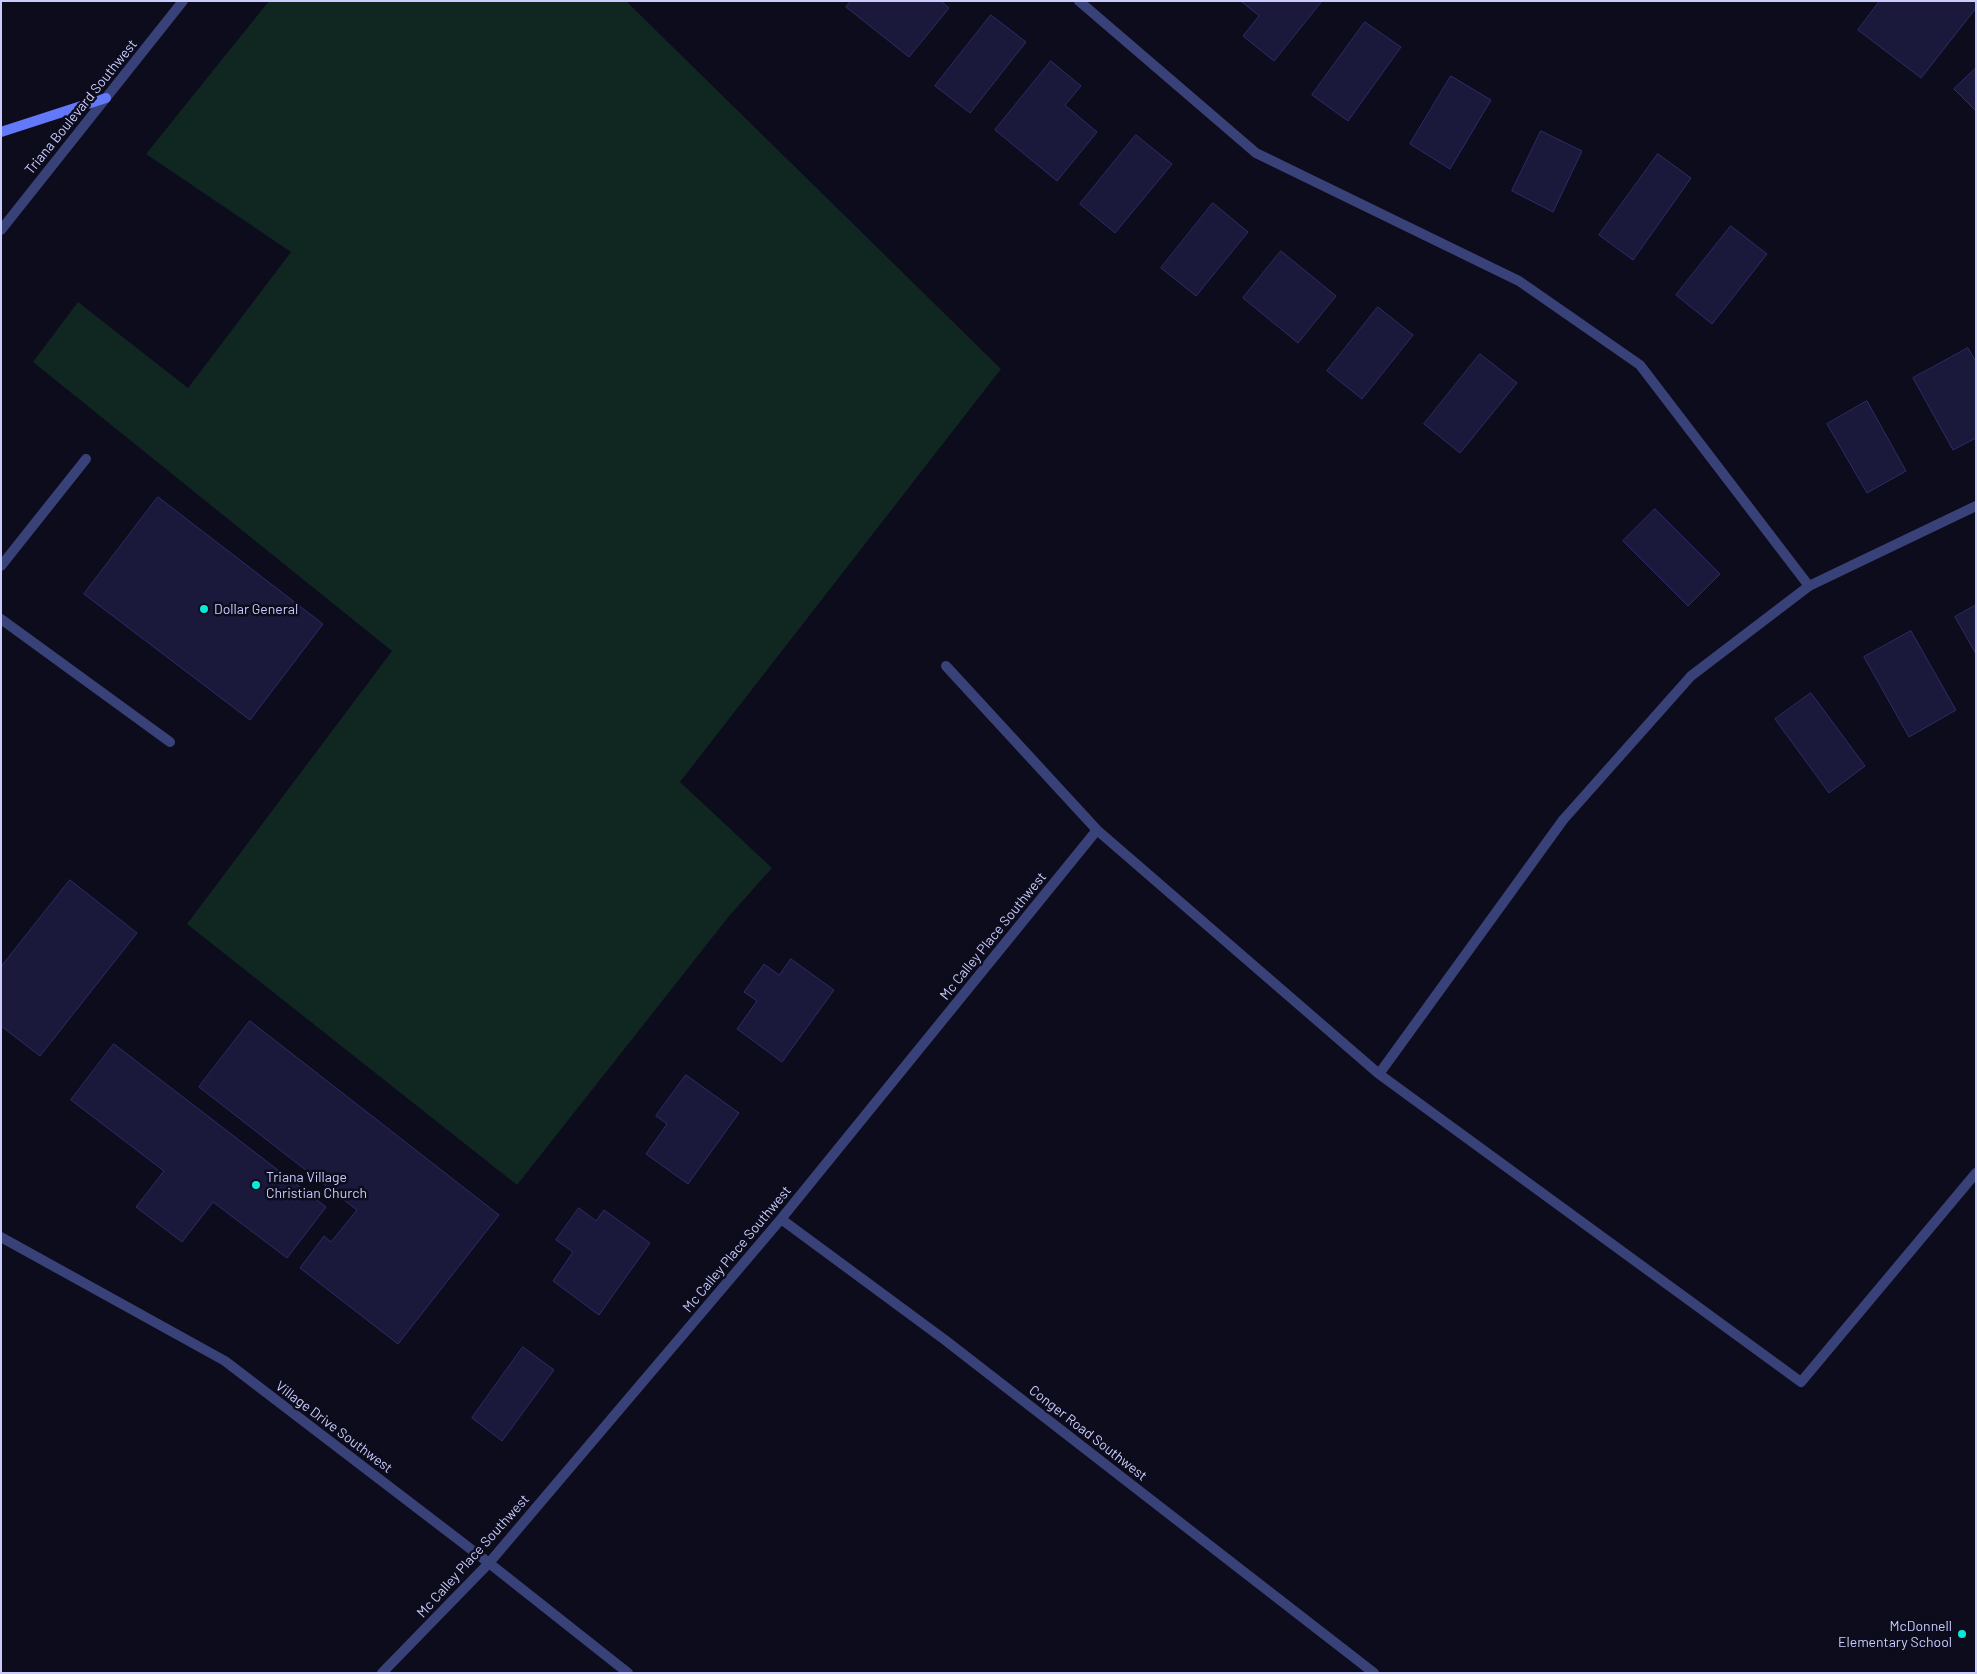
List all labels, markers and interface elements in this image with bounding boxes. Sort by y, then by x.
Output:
street label: Triana Boulevard Southwest [21,36,141,178]
place label: Dollar General [214,601,298,617]
marker: Dollar General [198,603,210,615]
street label: Mc Calley Place Southwest [936,869,1050,1003]
place label: Triana Village Christian Church [266,1169,367,1202]
marker: Triana Village Christian Church [250,1179,262,1191]
street label: Mc Calley Place Southwest [679,1182,795,1316]
street label: Village Drive Southwest [272,1378,396,1476]
street label: Conger Road Southwest [1026,1382,1150,1484]
street label: Mc Calley Place Southwest [413,1491,533,1621]
place label: McDonnell Elementary School [1838,1618,1952,1650]
marker: McDonnell Elementary School [1956,1628,1968,1640]

